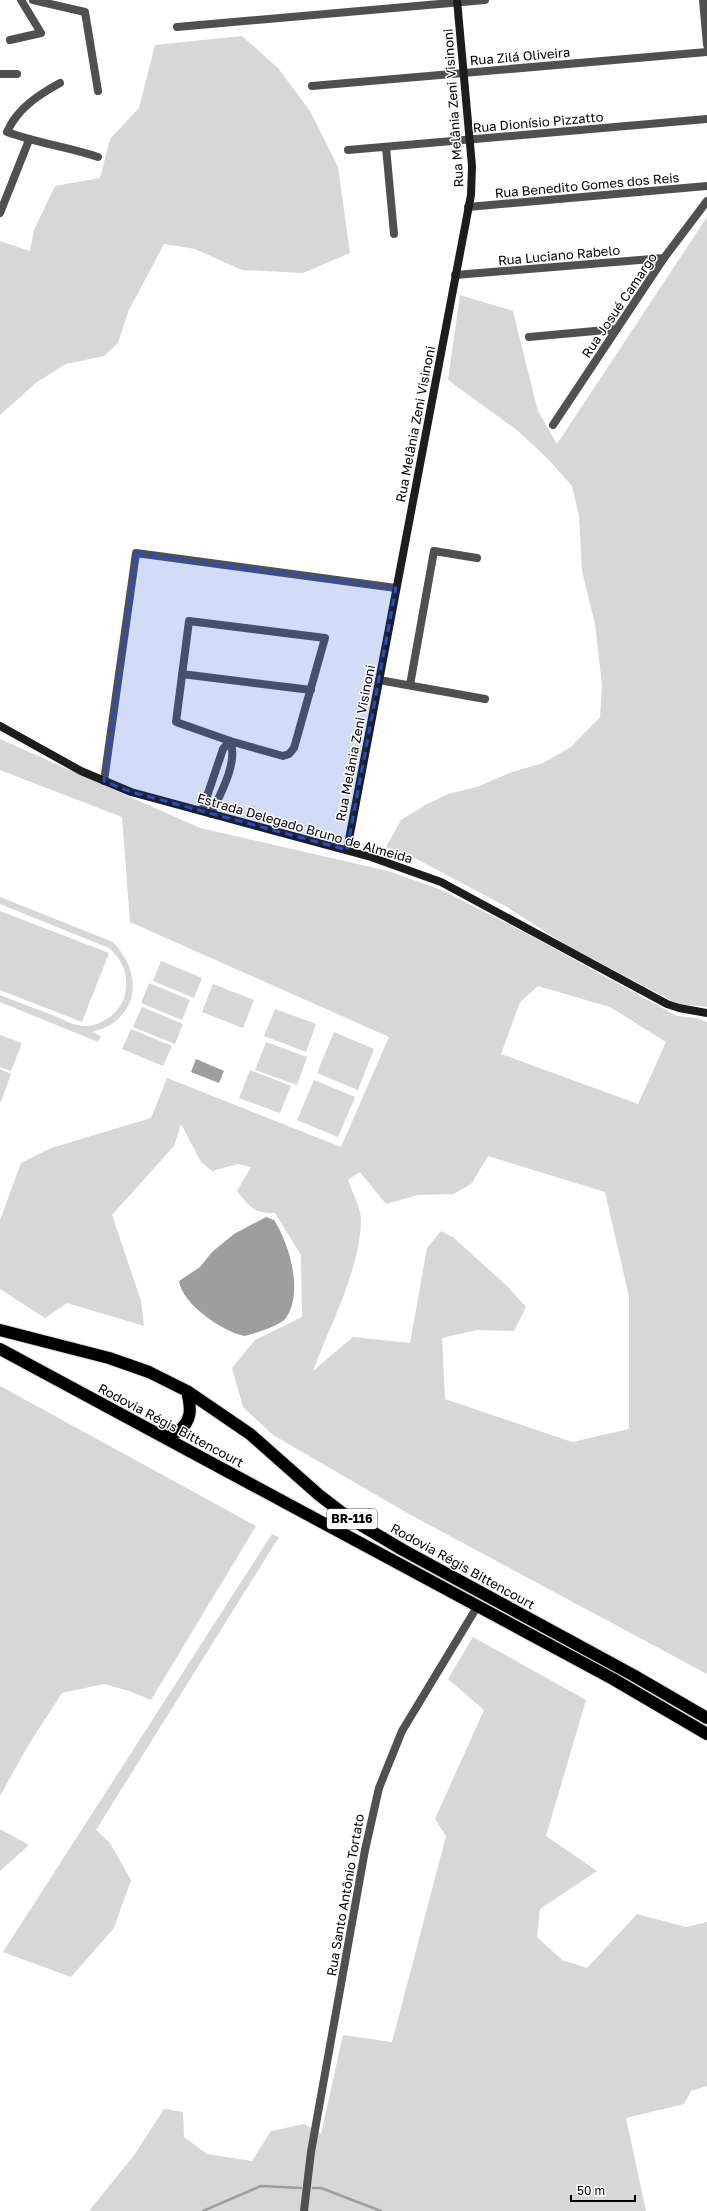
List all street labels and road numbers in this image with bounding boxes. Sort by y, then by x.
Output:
street label: Rua Melânia Zeni Visinoni [439,28,467,188]
street label: Rua Zilá Oliveira [469,44,571,68]
street label: Rua Dionísio Pizzatto [472,108,604,136]
street label: Rua Benedito Gomes dos Reis [494,169,680,201]
street label: Rua Luciano Rabelo [497,242,621,268]
street label: Rua Josué Camargo [578,249,660,361]
street label: Rua Melânia Zeni Visinoni [392,344,438,504]
street label: Rua Melânia Zeni Visinoni [332,663,378,823]
street label: Estrada Delegado Bruno de Almeida [195,790,415,866]
street label: Rodovia Régis Bittencourt [95,1380,247,1470]
road number: BR-116 [327,1509,377,1529]
street label: Rodovia Régis Bittencourt [388,1520,538,1612]
street label: Rua Santo Antônio Tortato [323,1812,367,1977]

